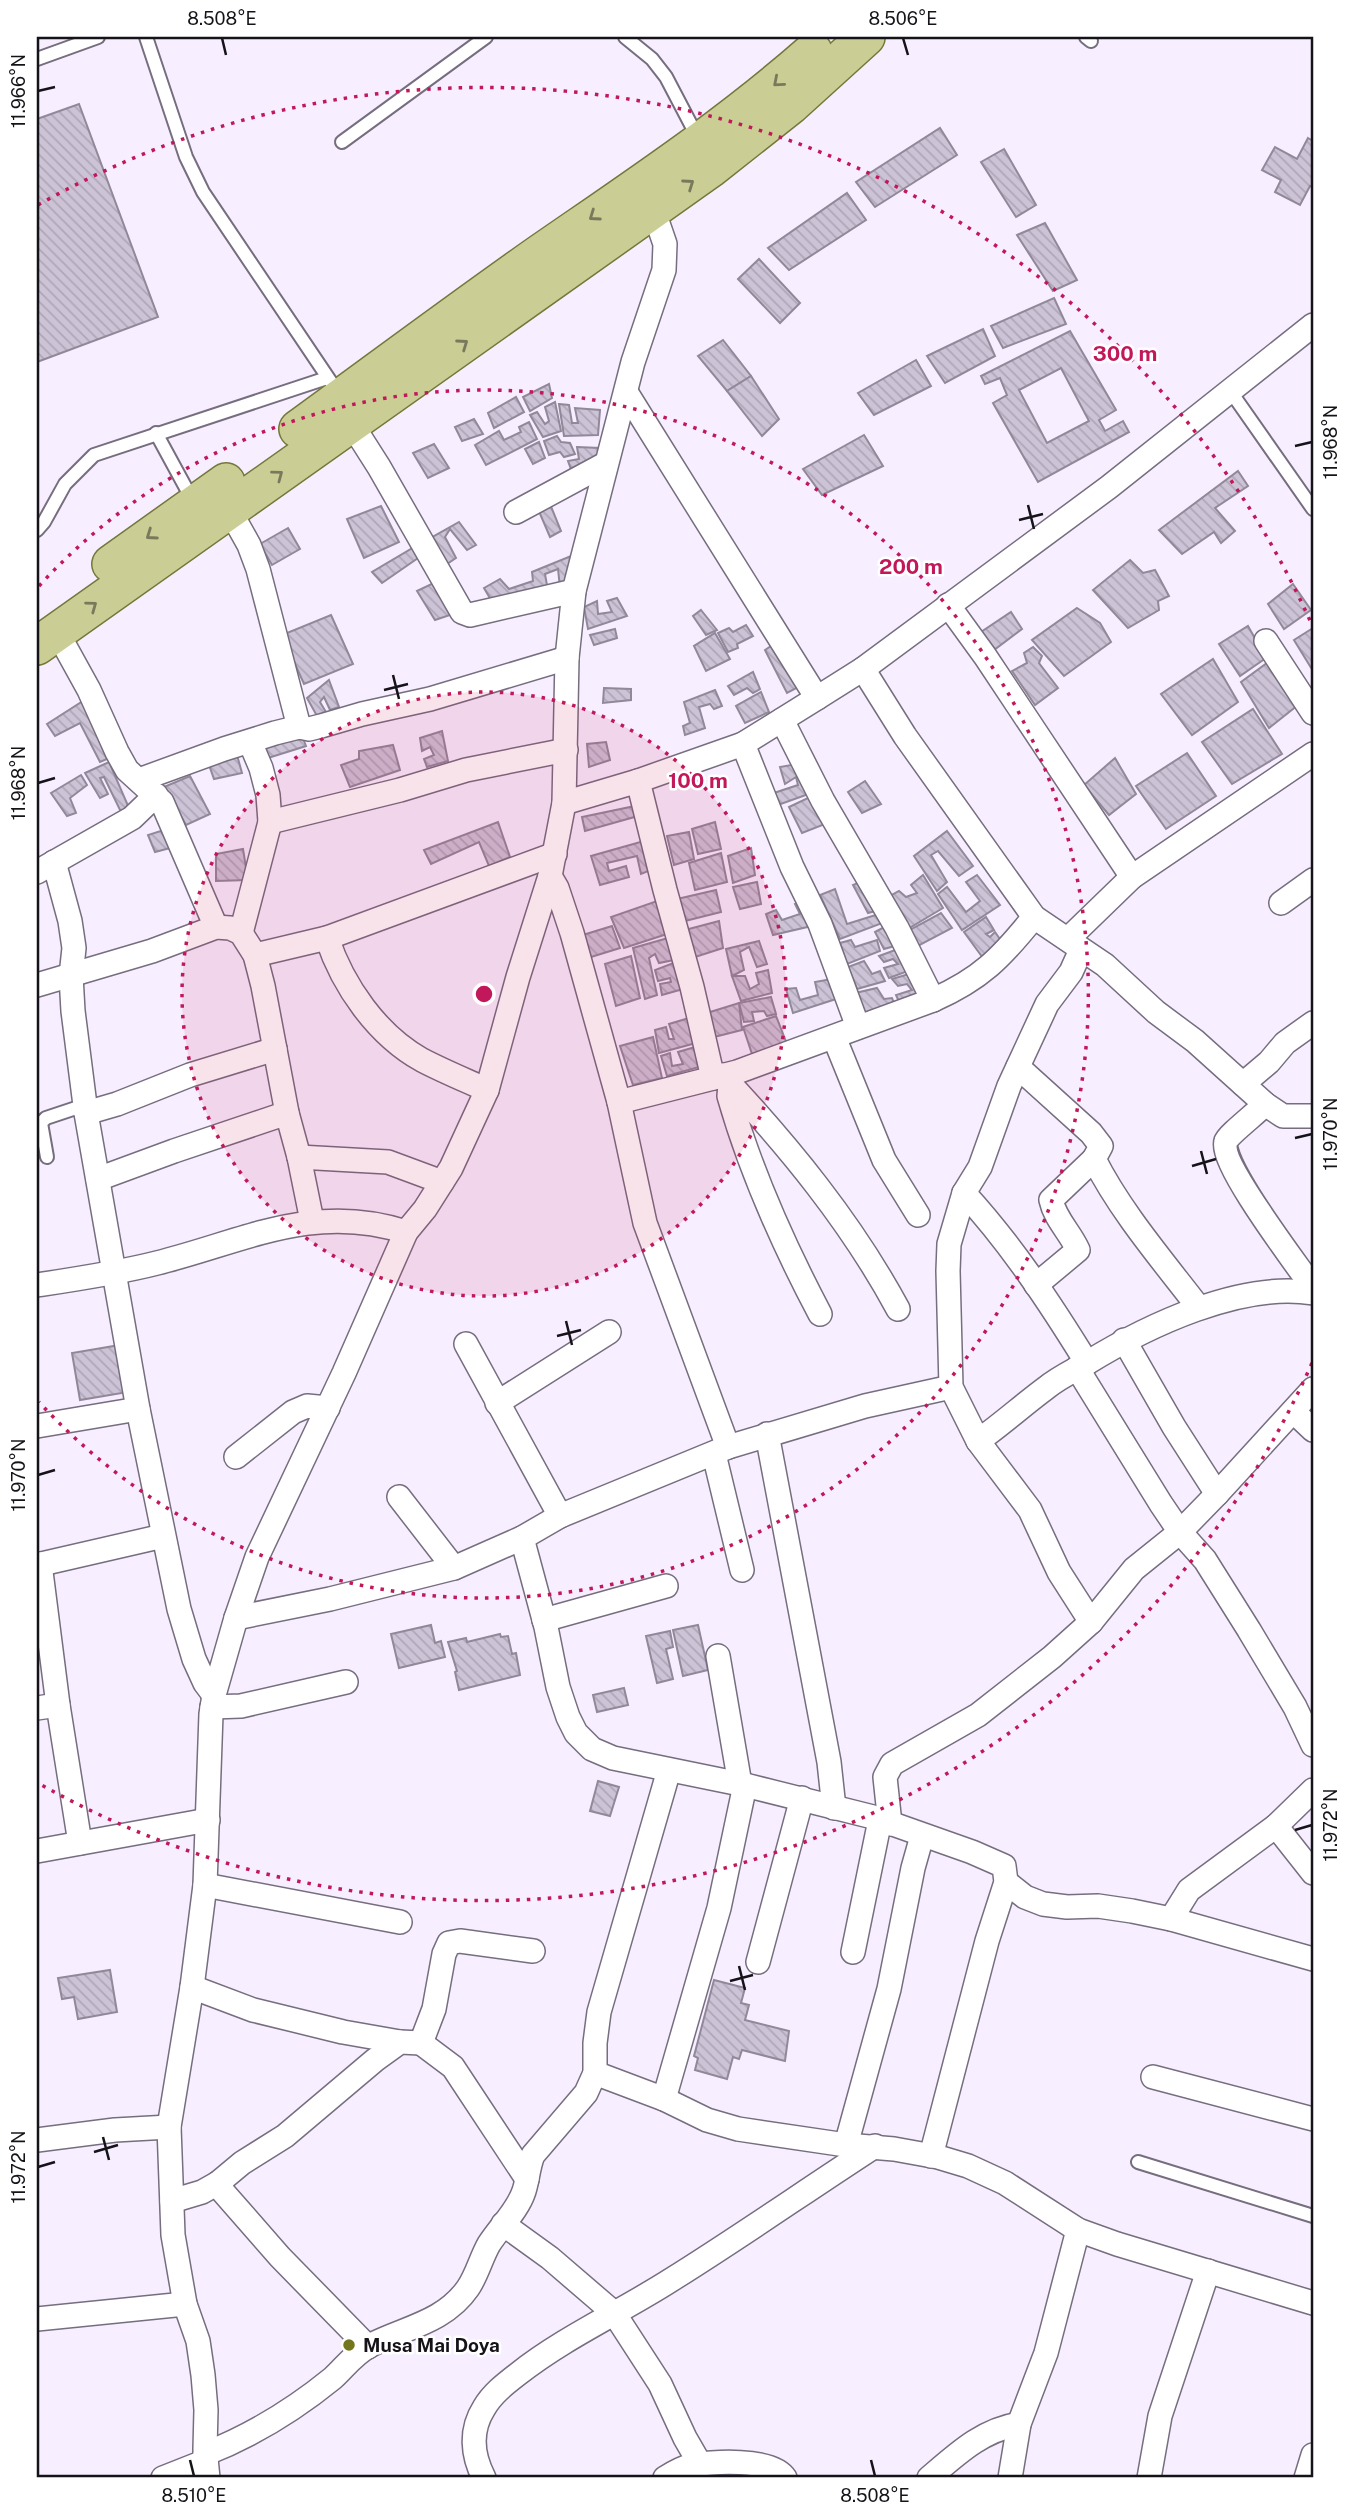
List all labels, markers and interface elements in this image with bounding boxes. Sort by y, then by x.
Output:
text: 8.508°E [187,8,257,29]
text: 8.506°E [869,8,937,29]
text: 11.966°N [8,54,29,128]
one-way arrow [773,74,786,86]
one-way arrow [681,180,694,192]
one-way arrow [589,208,602,221]
one-way arrow [456,339,469,352]
text: 300 m [1093,341,1157,366]
text: 11.968°N [1320,405,1341,479]
one-way arrow [270,471,283,484]
one-way arrow [146,527,159,539]
text: 200 m [879,554,943,579]
one-way arrow [84,602,97,614]
text: 11.968°N [8,746,29,820]
text: 100 m [668,768,728,793]
centre of rings [472,982,496,1006]
text: 11.970°N [1320,1098,1341,1171]
text: 11.970°N [8,1439,29,1512]
text: 11.972°N [1320,1788,1341,1862]
text: 11.972°N [8,2130,29,2204]
place label: Musa Mai Doya [363,2334,500,2356]
marker: Musa Mai Doya [341,2337,357,2353]
text: 8.510°E [161,2485,227,2506]
text: 8.508°E [840,2485,910,2506]

